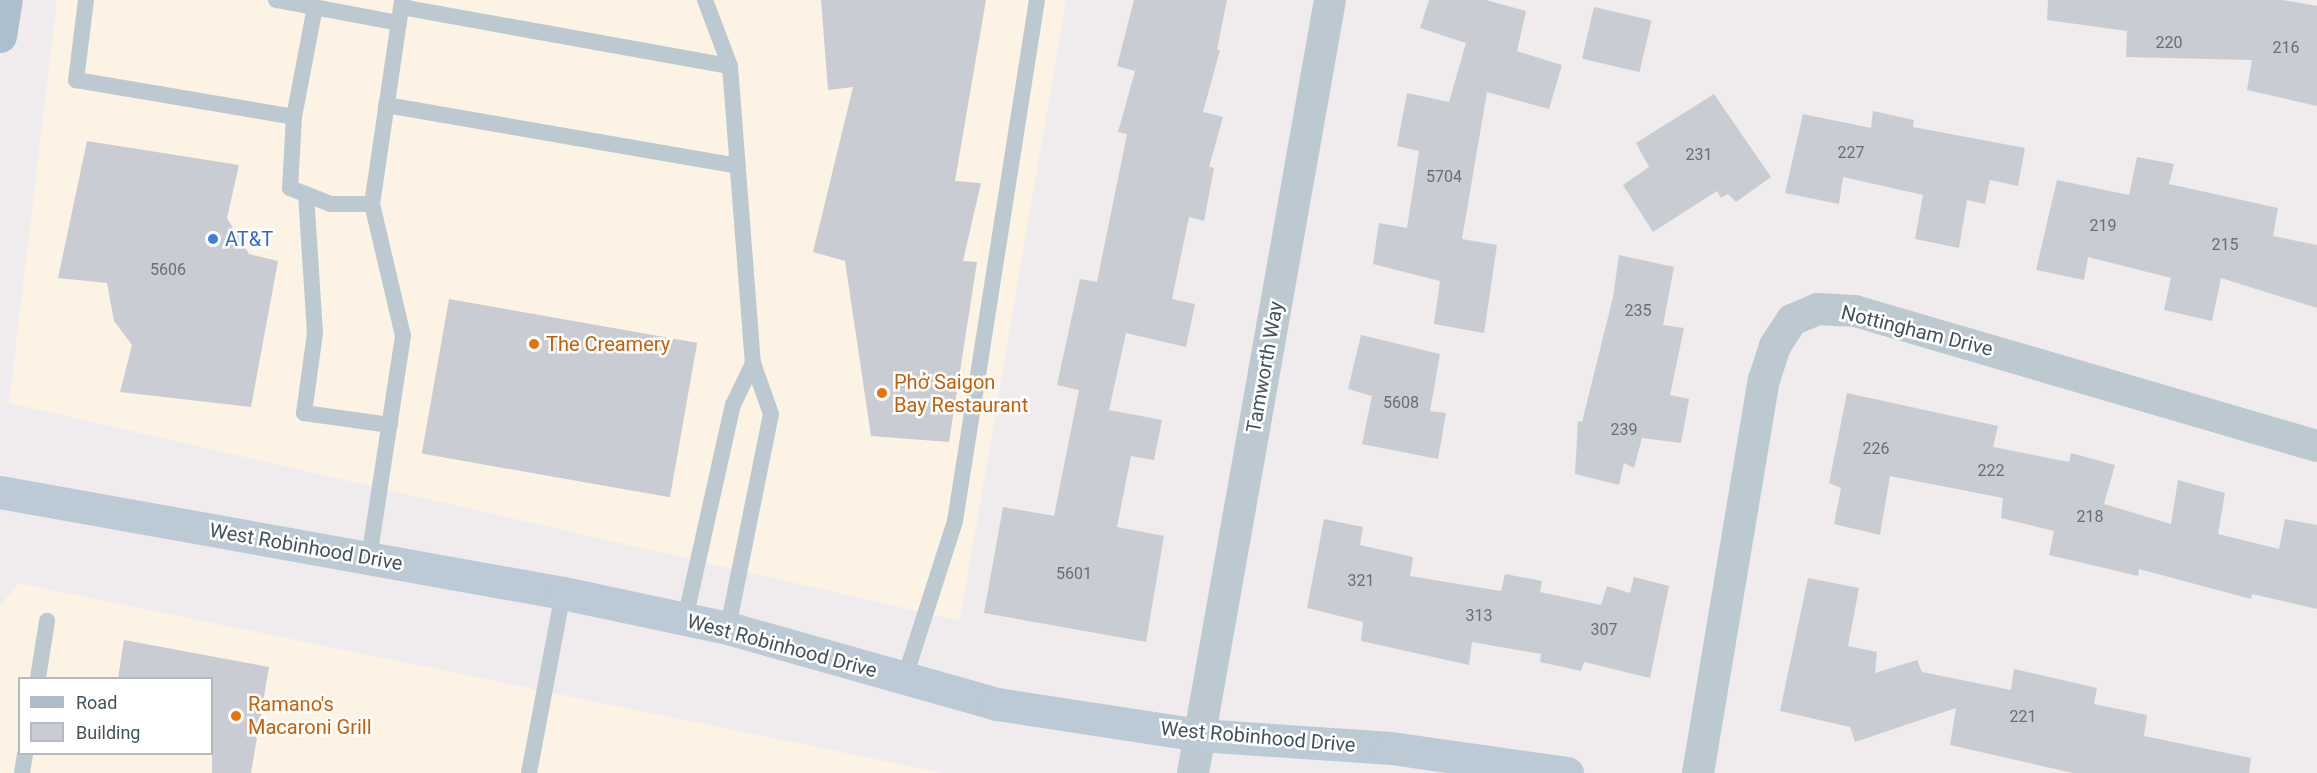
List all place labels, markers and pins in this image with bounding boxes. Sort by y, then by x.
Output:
place label: AT&T [225,227,273,251]
marker: AT&T [206,232,220,246]
place label: The Creamery [546,332,670,356]
marker: The Creamery [527,337,541,351]
place label: Phở Saigon Bay Restaurant [894,370,1028,417]
marker: Phở Saigon Bay Restaurant [875,386,889,400]
place label: Ramano's Macaroni Grill [248,692,372,739]
marker: Ramano's Macaroni Grill [229,709,243,723]

